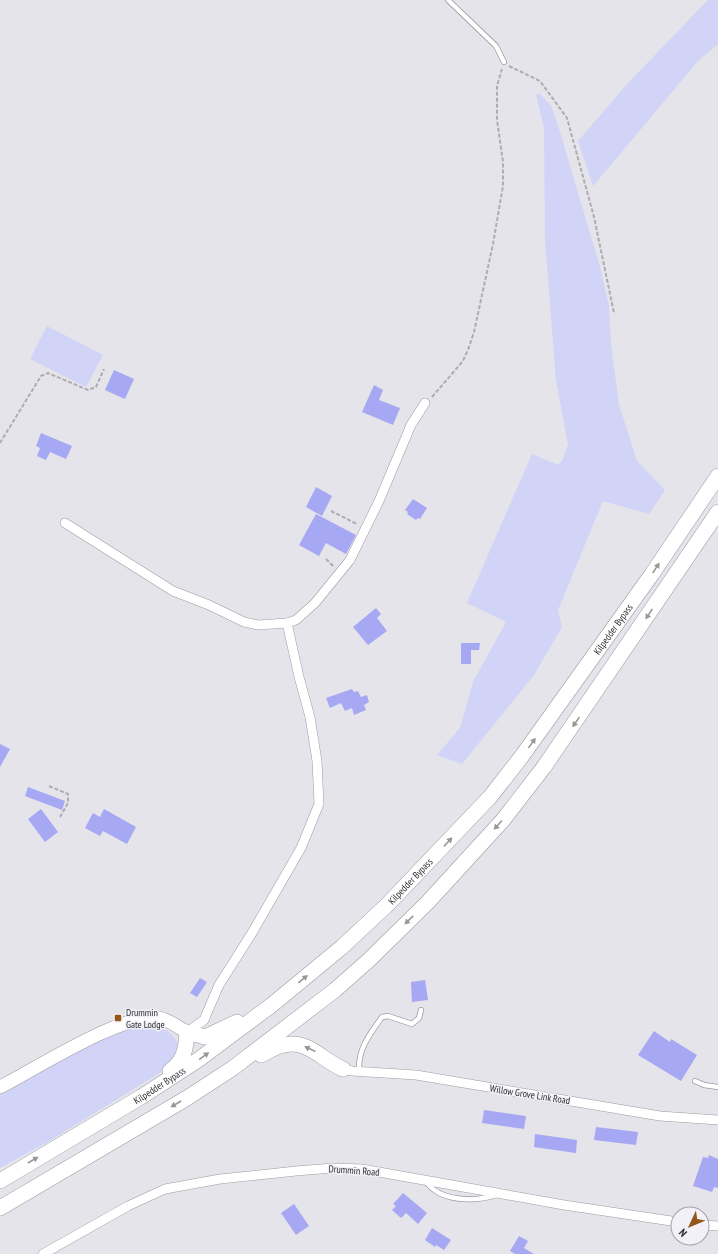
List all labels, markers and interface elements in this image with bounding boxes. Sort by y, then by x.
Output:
one-way arrow [652,563,660,574]
street label: Kilpedder Bypass [591,601,636,657]
one-way arrow [645,609,653,620]
one-way arrow [572,717,580,727]
one-way arrow [528,737,536,748]
one-way arrow [493,820,502,831]
one-way arrow [444,837,453,847]
street label: Kilpedder Bypass [385,855,436,907]
one-way arrow [404,916,414,925]
one-way arrow [298,975,309,984]
place label: Drummin Gate Lodge [126,1006,165,1031]
marker: Drummin Gate Lodge [113,1013,123,1023]
one-way arrow [304,1046,315,1052]
one-way arrow [198,1051,209,1060]
street label: Kilpedder Bypass [131,1064,189,1107]
street label: Willow Grove Link Road [489,1082,571,1107]
one-way arrow [170,1100,182,1107]
one-way arrow [27,1157,39,1164]
street label: Drummin Road [328,1162,380,1179]
north arrow [670,1206,710,1246]
text: N [676,1226,690,1240]

